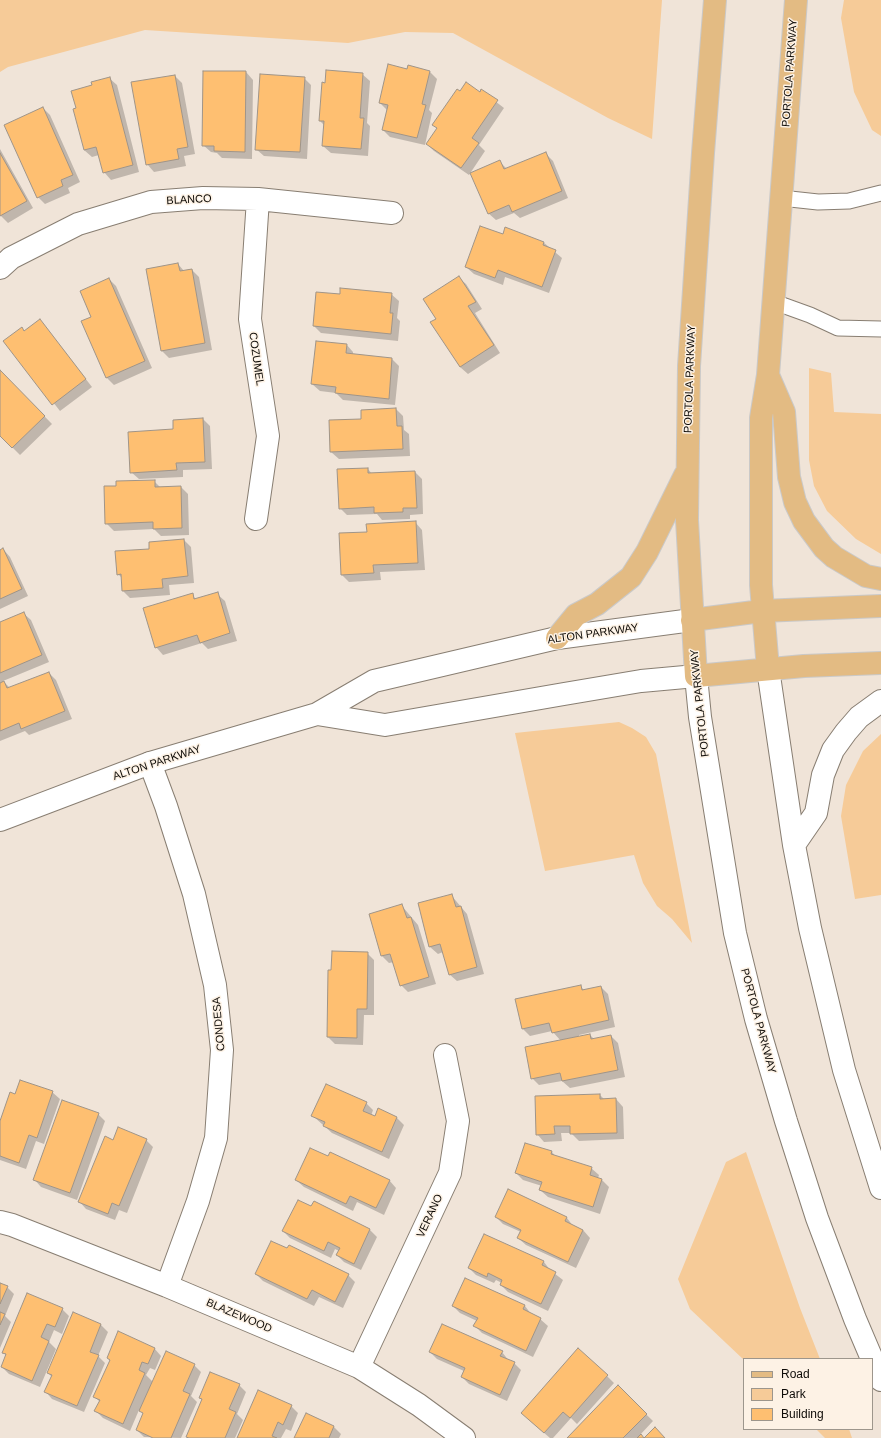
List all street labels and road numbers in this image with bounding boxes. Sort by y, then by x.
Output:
street label: PORTOLA PARKWAY [780,19,800,127]
street label: BLANCO [166,192,212,208]
street label: PORTOLA PARKWAY [682,325,698,433]
street label: COZUMEL [246,331,266,387]
street label: ALTON PARKWAY [547,621,639,647]
street label: PORTOLA PARKWAY [688,649,712,757]
street label: ALTON PARKWAY [111,743,203,783]
street label: PORTOLA PARKWAY [738,967,778,1075]
street label: CONDESA [210,996,228,1052]
street label: VERANO [414,1192,446,1240]
street label: BLAZEWOOD [204,1296,274,1336]

